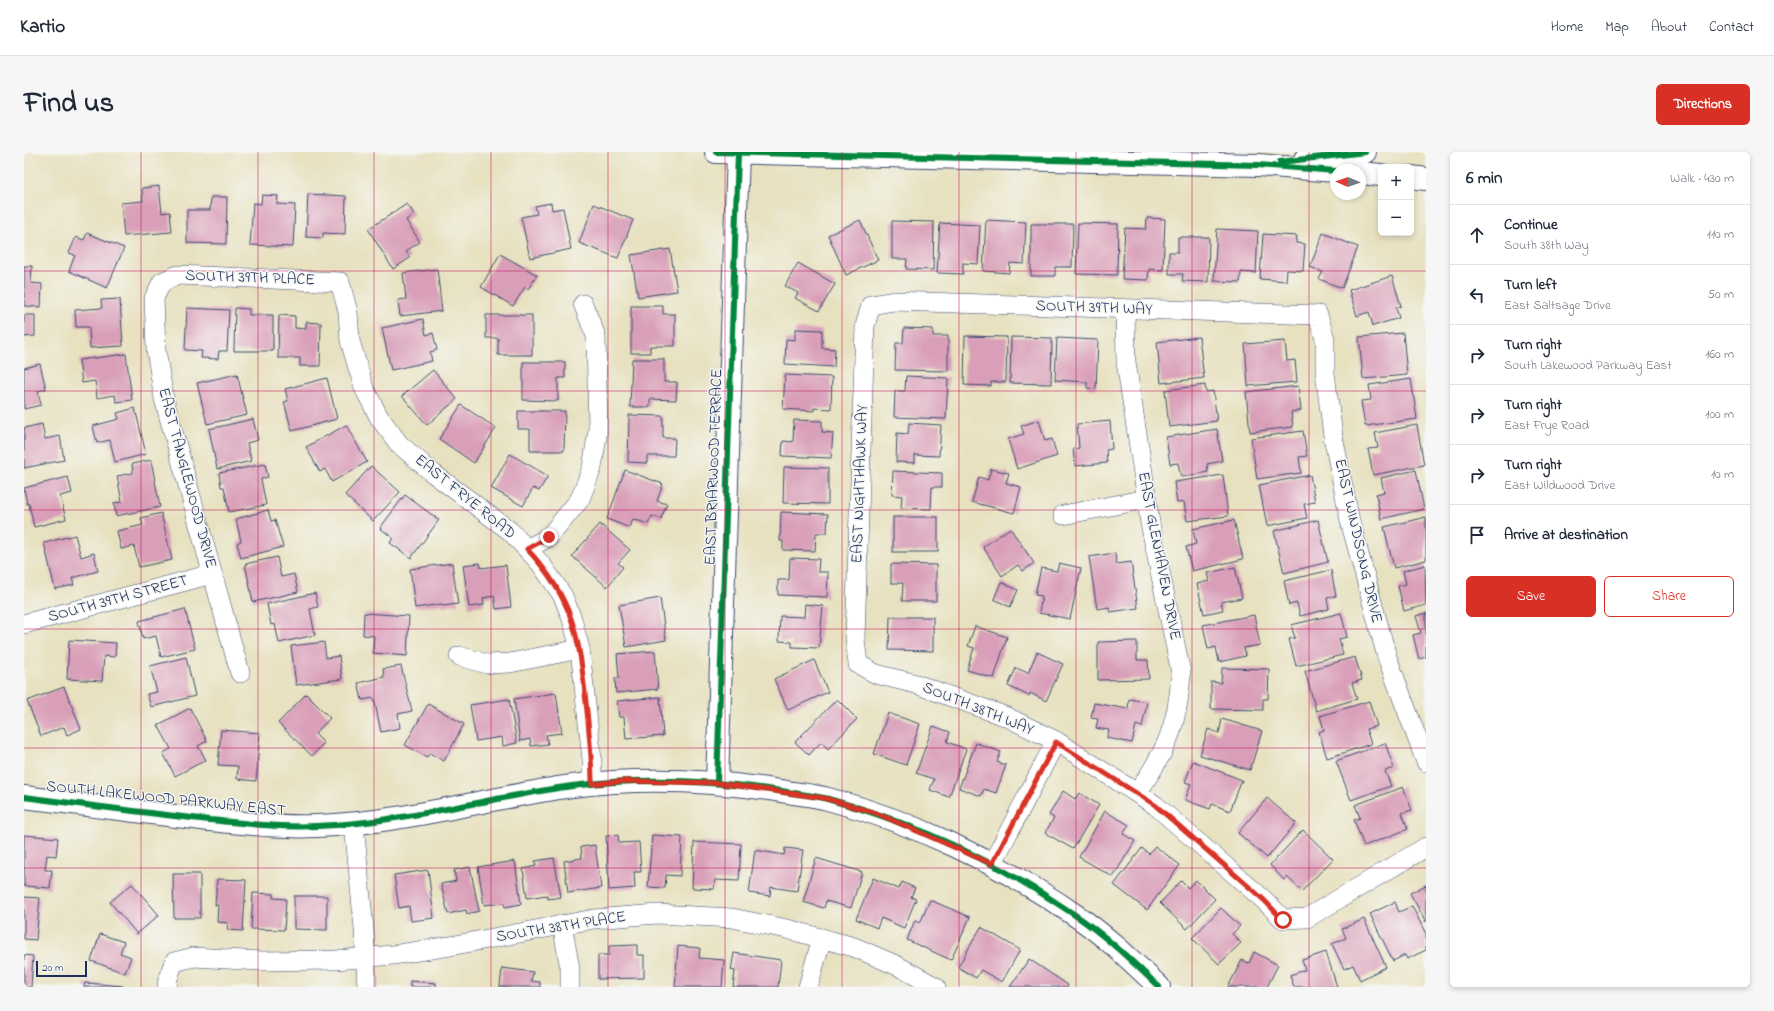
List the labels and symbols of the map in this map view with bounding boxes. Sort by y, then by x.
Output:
north arrow [1330,164,1366,200]
street label: SOUTH 39TH PLACE [185,264,315,292]
street label: SOUTH 39TH WAY [1035,294,1153,322]
street label: EAST BRIARWOOD TERRACE [699,368,729,566]
street label: EAST TANGLEWOOD DRIVE [151,385,223,571]
street label: EAST NIGHTHAWK WAY [845,403,875,564]
street label: EAST FRYE ROAD [409,449,521,545]
street label: EAST WINDSONG DRIVE [1327,456,1389,626]
street label: EAST GLENHAVEN DRIVE [1131,470,1187,642]
route end [540,528,558,546]
street label: SOUTH 39TH STREET [45,569,191,629]
street label: SOUTH 38TH WAY [919,676,1038,742]
street label: SOUTH LAKEWOOD PARKWAY EAST [45,774,287,824]
street label: SOUTH 38TH PLACE [494,905,628,949]
route start [1274,911,1292,929]
scale bar [36,959,87,978]

